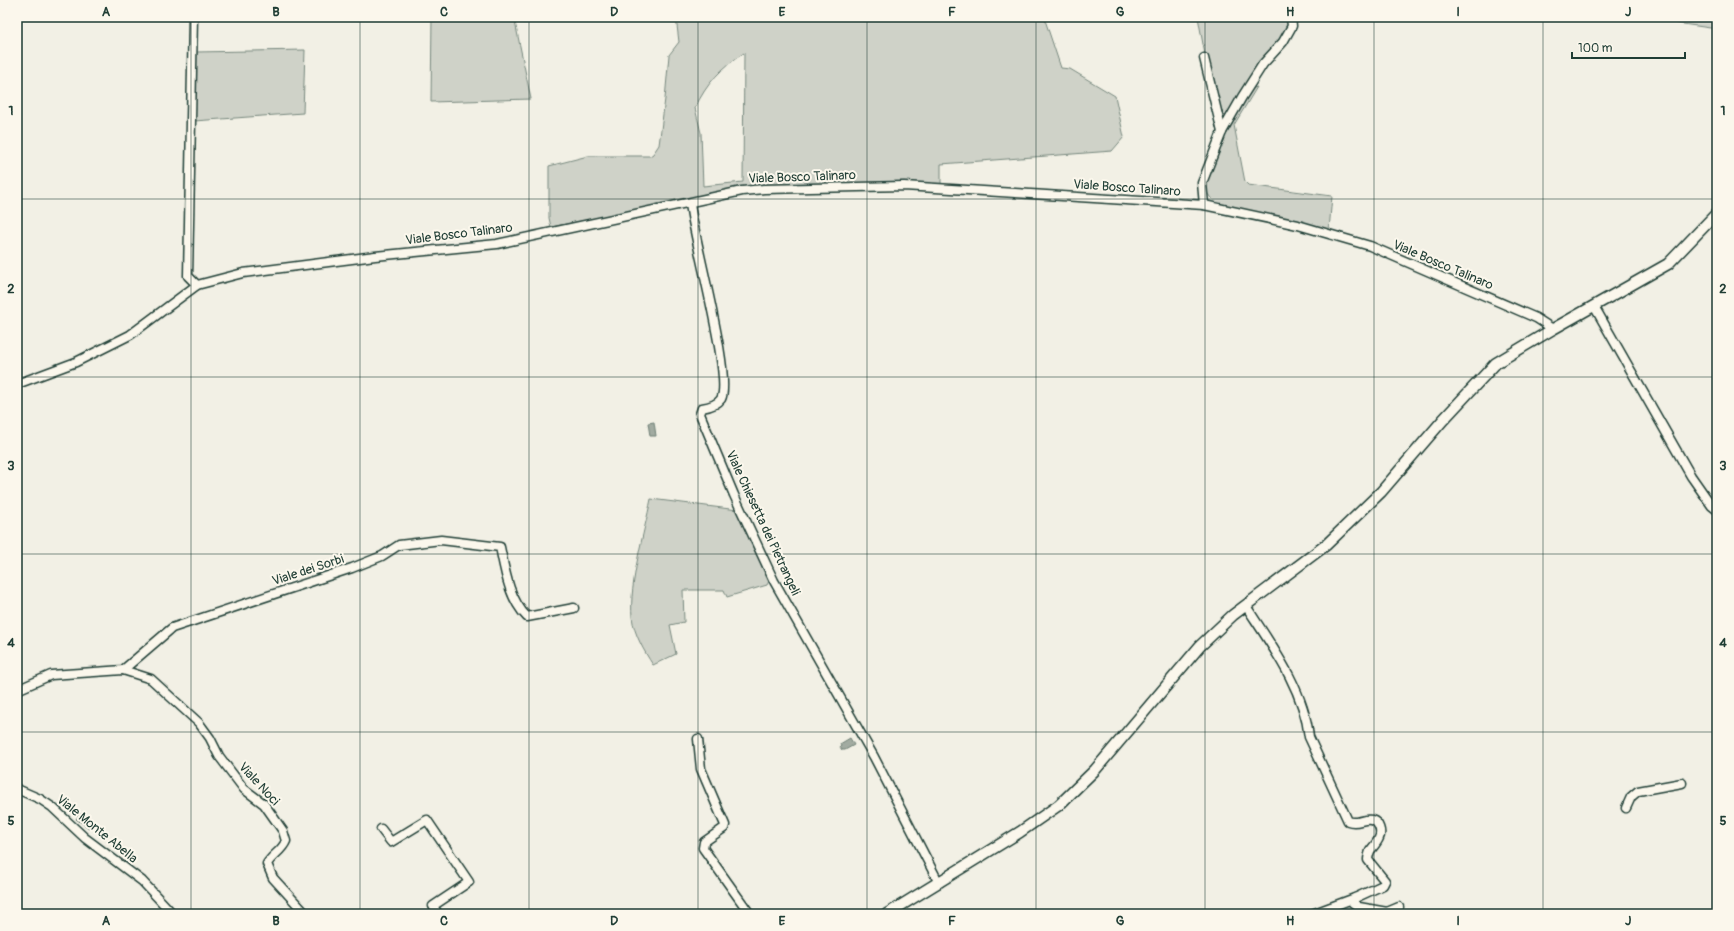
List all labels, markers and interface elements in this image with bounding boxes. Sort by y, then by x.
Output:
text: A [102,4,111,20]
text: B [272,4,280,20]
text: C [440,4,448,20]
text: D [610,4,618,20]
text: E [779,4,786,20]
text: F [948,4,956,20]
text: G [1116,4,1125,20]
text: H [1286,4,1294,20]
text: I [1456,4,1460,20]
text: J [1625,4,1631,20]
scale bar [1572,34,1685,60]
text: 100 m [1578,41,1613,56]
text: 1 [8,103,14,119]
text: 1 [1720,103,1726,119]
street label: Viale Bosco Talinaro [748,167,856,187]
street label: Viale Bosco Talinaro [1073,176,1181,200]
street label: Viale Bosco Talinaro [405,220,513,248]
street label: Viale Bosco Talinaro [1390,237,1496,293]
text: 2 [7,281,15,297]
text: 2 [1719,281,1727,297]
street label: Viale Chiesetta dei Pietrangeli [722,448,804,598]
text: 3 [7,458,15,474]
text: 3 [1719,458,1727,474]
street label: Viale dei Sorbi [270,551,346,589]
text: 4 [7,635,15,651]
text: 4 [1719,635,1727,651]
street label: Viale Noci [235,759,283,809]
street label: Viale Monte Abella [53,791,141,867]
text: 5 [7,813,15,829]
text: 5 [1719,813,1727,829]
text: A [102,913,111,929]
text: B [272,913,280,929]
text: C [440,913,448,929]
text: D [610,913,618,929]
text: E [779,913,786,929]
text: F [948,913,956,929]
text: G [1116,913,1125,929]
text: H [1286,913,1294,929]
text: I [1456,913,1460,929]
text: J [1625,913,1631,929]

